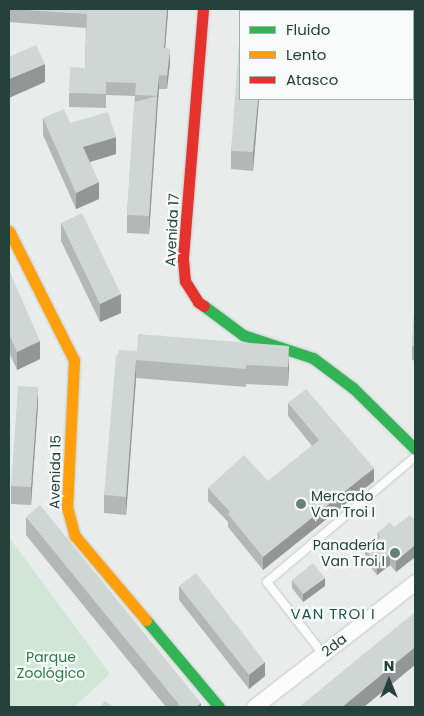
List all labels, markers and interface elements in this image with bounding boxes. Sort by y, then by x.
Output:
legend [239,10,414,100]
text: Fluido [286,19,330,40]
text: Lento [286,44,326,65]
text: Atasco [286,69,338,90]
street label: Avenida 17 [162,193,182,267]
street label: Avenida 15 [46,435,64,509]
place label: Mercado Van Troi I [311,488,375,520]
marker: Mercado Van Troi I [295,498,307,510]
place label: Panadería Van Troi I [313,537,385,570]
marker: Panadería Van Troi I [389,547,401,559]
district label: VAN TROI I [289,605,377,623]
street label: 2da [318,630,350,660]
park label: Parque Zoológico [17,649,85,682]
north arrow [364,656,414,706]
text: N [384,656,394,676]

